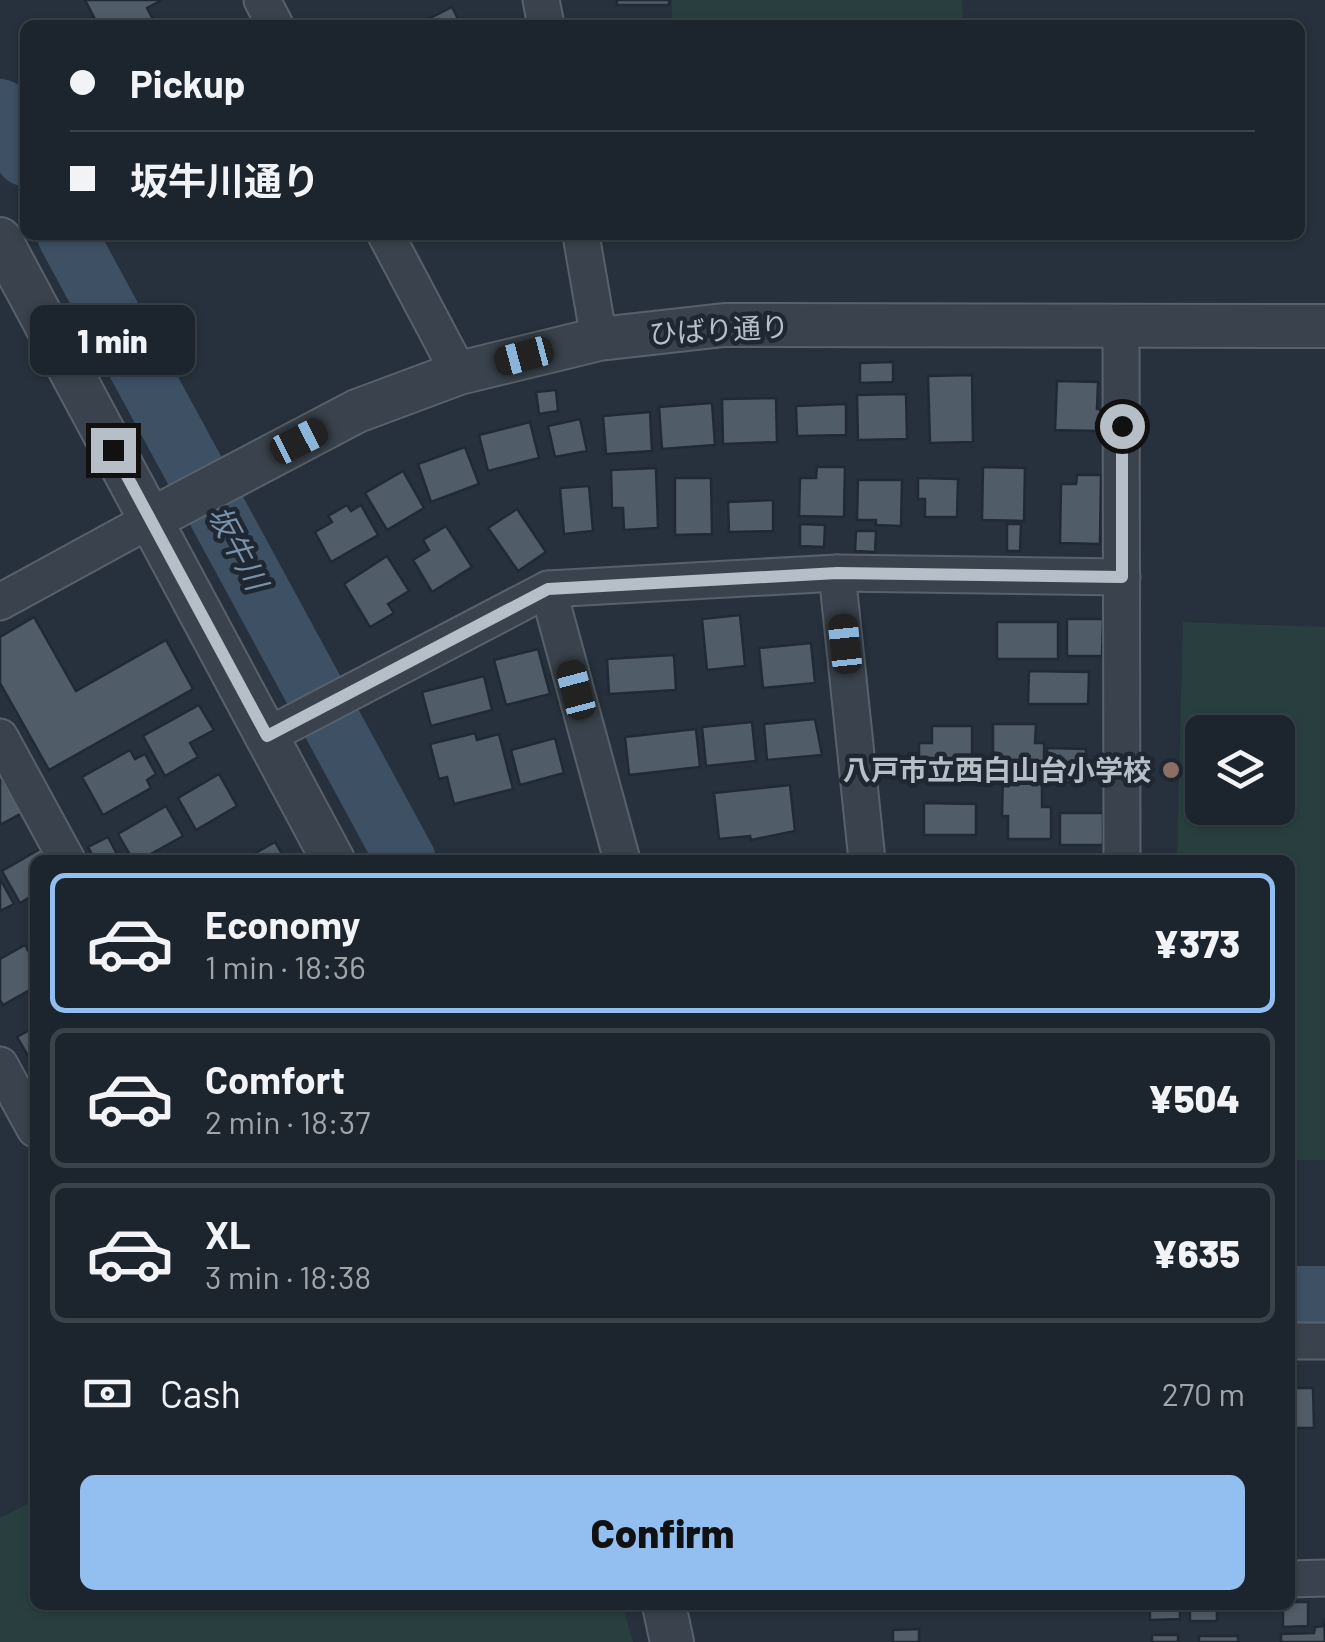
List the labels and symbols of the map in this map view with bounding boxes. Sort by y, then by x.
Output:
callout: 1 min [31,305,196,375]
street label: ひばり通り [648,308,790,350]
car [491,334,557,378]
route start [1100,404,1145,449]
car [265,414,333,468]
route end [91,428,136,473]
water label: 坂牛川 [202,499,277,598]
car [827,613,863,675]
car [554,657,598,723]
place label: 八戸市立西白山台小学校 [843,752,1151,786]
marker: 八戸市立西白山台小学校 [1160,759,1182,781]

